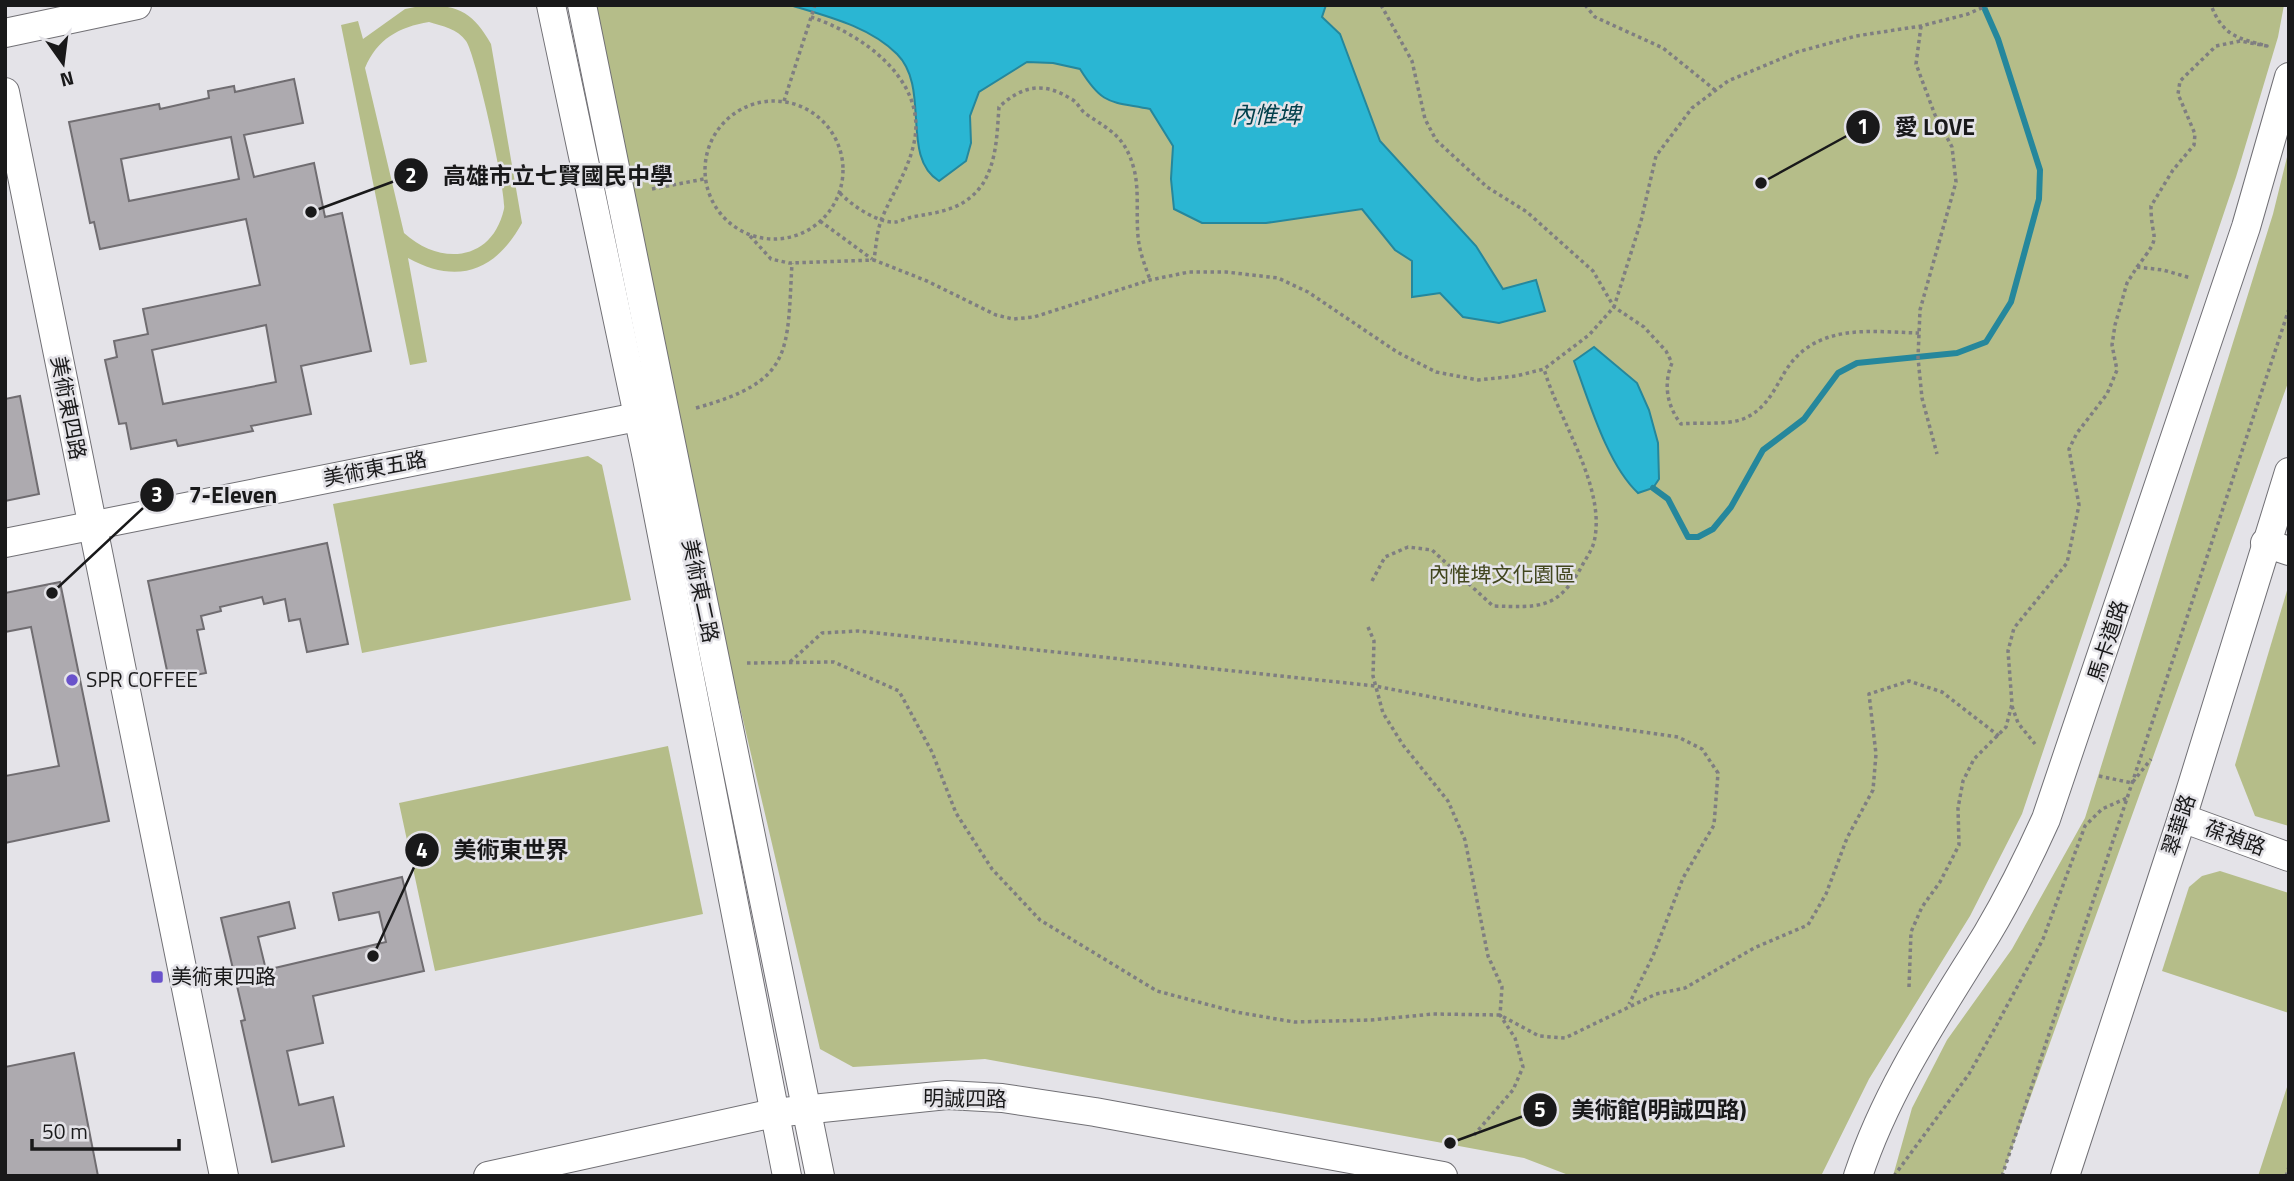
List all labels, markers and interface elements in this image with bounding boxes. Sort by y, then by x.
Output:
north arrow [28,28,98,98]
text: N [57,64,77,96]
water label: 內惟埤 [1232,97,1304,132]
callout: 愛 LOVE [1846,105,1989,149]
text: 愛 LOVE [1895,109,1975,144]
text: 1 [1857,110,1869,142]
callout: 高雄市立七賢國民中學 [394,153,687,197]
text: 高雄市立七賢國民中學 [443,158,673,193]
text: 2 [405,159,417,191]
street label: 美術東四路 [43,353,95,462]
street label: 美術東五路 [320,442,429,494]
callout: 7-Eleven [139,473,291,517]
text: 7-Eleven [189,477,277,512]
text: 3 [151,478,163,510]
street label: 美術東二路 [674,536,728,645]
park label: 內惟埤文化園區 [1429,558,1576,590]
street label: 馬卡道路 [2079,596,2135,686]
place label: SPR COFFEE [86,663,198,695]
marker: SPR COFFEE [64,672,80,688]
street label: 翠華路 [2153,790,2203,860]
street label: 葆禎路 [2200,811,2270,863]
callout: 美術東世界 [404,828,582,872]
text: 美術東世界 [454,832,569,867]
text: 4 [416,834,428,866]
place label: 美術東四路 [171,960,276,992]
marker: 美術東四路 [149,969,165,985]
street label: 明誠四路 [923,1081,1007,1115]
callout: 美術館(明誠四路) [1523,1088,1761,1132]
text: 美術館(明誠四路) [1571,1092,1747,1127]
text: 5 [1534,1093,1546,1125]
scale bar [32,1108,178,1152]
text: 50 m [42,1115,88,1147]

